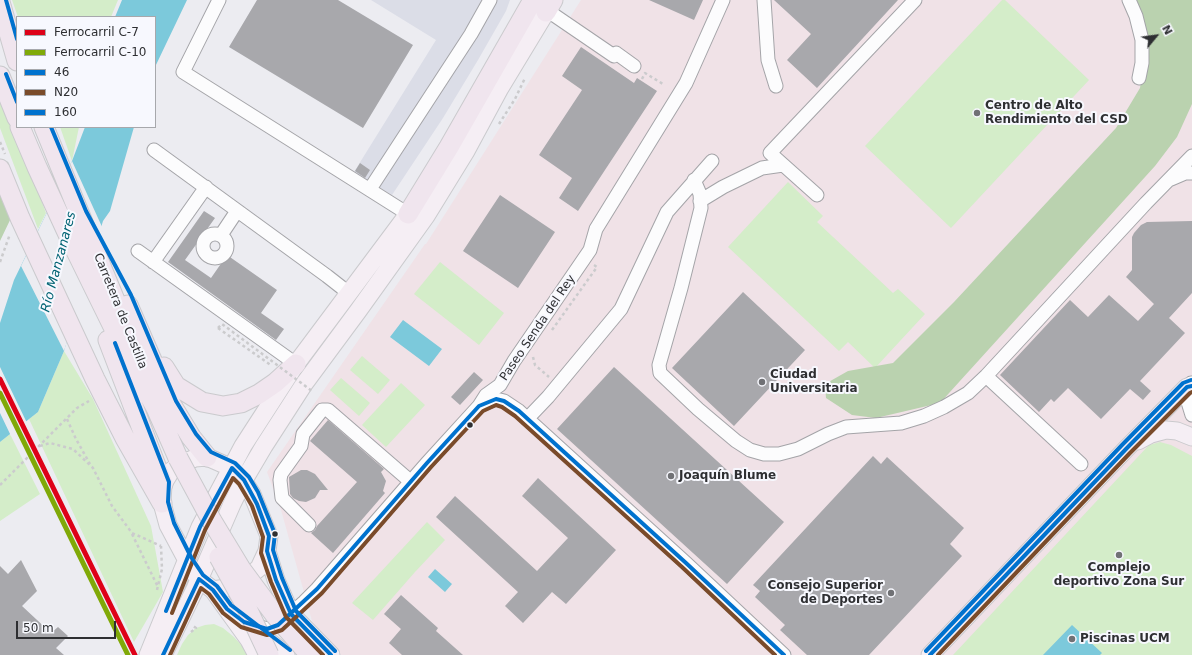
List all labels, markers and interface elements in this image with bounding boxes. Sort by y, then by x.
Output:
legend [16,16,156,128]
north arrow [1136,16,1176,56]
text: N [1159,23,1175,37]
text: Ferrocarril C-7 [54,25,139,39]
text: Ferrocarril C-10 [54,45,146,59]
text: 46 [54,65,69,79]
text: N20 [54,85,78,99]
place label: Centro de Alto Rendimiento del CSD [985,99,1128,127]
text: 160 [54,105,77,119]
marker: Centro de Alto Rendimiento del CSD [972,108,982,118]
water label: Río Manzanares [38,210,80,314]
street label: Carretera de Castilla [90,251,150,371]
street label: Paseo Senda del Rey [497,272,579,384]
place label: Ciudad Universitaria [770,368,857,396]
marker: Ciudad Universitaria [757,377,767,387]
unlabelled marker [465,420,475,430]
place label: Joaquín Blume [679,469,776,483]
marker: Joaquín Blume [666,471,676,481]
unlabelled marker [270,529,280,539]
marker: Complejo deportivo Zona Sur [1114,550,1124,560]
place label: Complejo deportivo Zona Sur [1054,561,1184,589]
place label: Consejo Superior de Deportes [767,579,883,607]
marker: Consejo Superior de Deportes [886,588,896,598]
scale bar [18,613,118,639]
text: 50 m [23,621,54,635]
place label: Piscinas UCM [1080,632,1170,646]
marker: Piscinas UCM [1067,634,1077,644]

